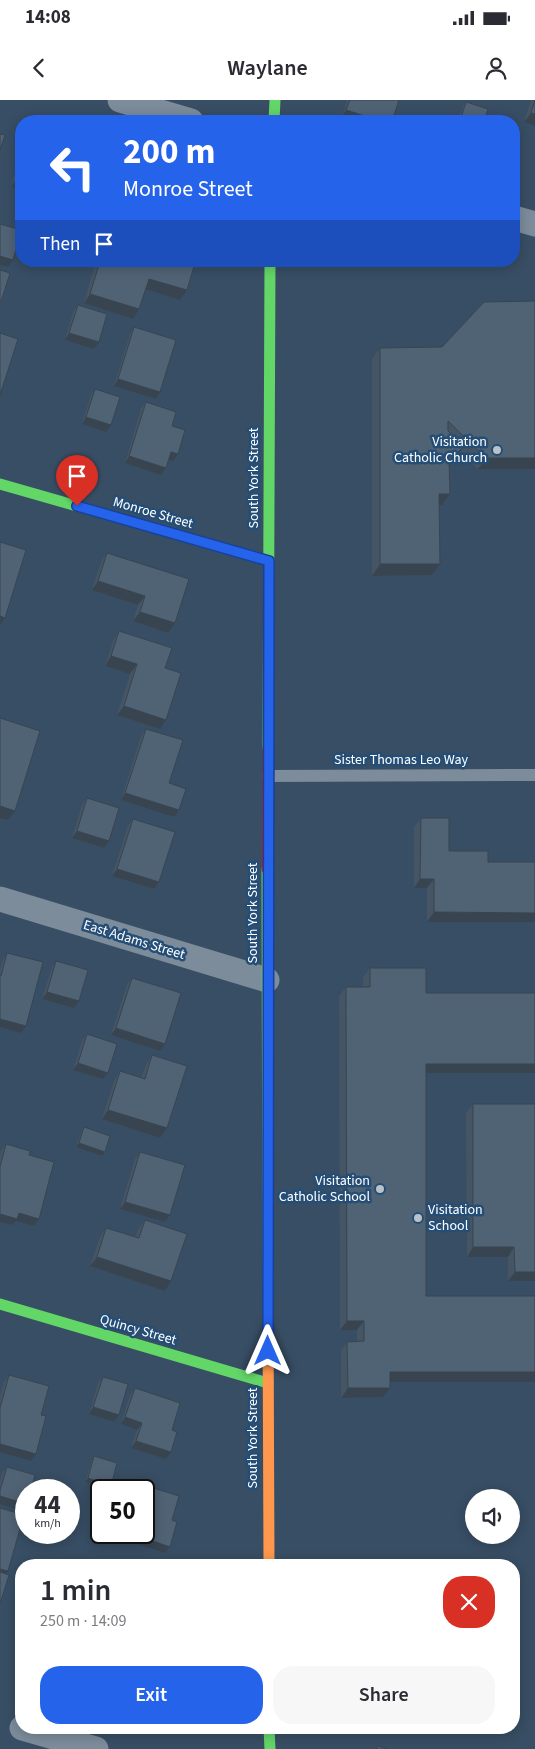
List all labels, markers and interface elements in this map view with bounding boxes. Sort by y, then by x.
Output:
text: 14:08 [25,4,71,31]
text: Waylane [227,52,308,84]
icon: back [25,54,53,82]
icon: person [482,54,510,82]
text: 200 m [123,127,215,177]
icon: left [40,135,105,200]
text: Monroe Street [123,173,253,205]
icon: arrive [90,230,118,258]
text: Then [40,231,80,258]
street label: South York Street [244,427,264,529]
place label: Visitation Catholic Church [394,432,487,468]
marker: Visitation Catholic Church [491,444,503,456]
pin [56,455,98,506]
icon: arrive [63,462,91,490]
street label: Monroe Street [111,492,196,534]
street label: Sister Thomas Leo Way [334,750,468,770]
street label: South York Street [243,862,263,964]
street label: East Adams Street [81,915,188,965]
place label: Visitation Catholic School [279,1171,370,1207]
marker: Visitation Catholic School [374,1183,386,1195]
place label: Visitation School [428,1200,483,1236]
marker: Visitation School [412,1212,424,1224]
street label: Quincy Street [97,1310,179,1351]
position arrow [241,1324,293,1376]
street label: South York Street [243,1387,263,1489]
speed limit sign: 50 [90,1479,155,1544]
text: 44 [34,1487,61,1523]
map controls [465,1489,520,1544]
button: sound [465,1489,520,1544]
text: km/h [34,1515,61,1532]
text: 1 min [40,1569,111,1612]
button: close [443,1576,495,1628]
text: 250 m · 14:09 [40,1610,127,1632]
button: Exit [40,1666,263,1724]
button: Share [273,1666,495,1724]

